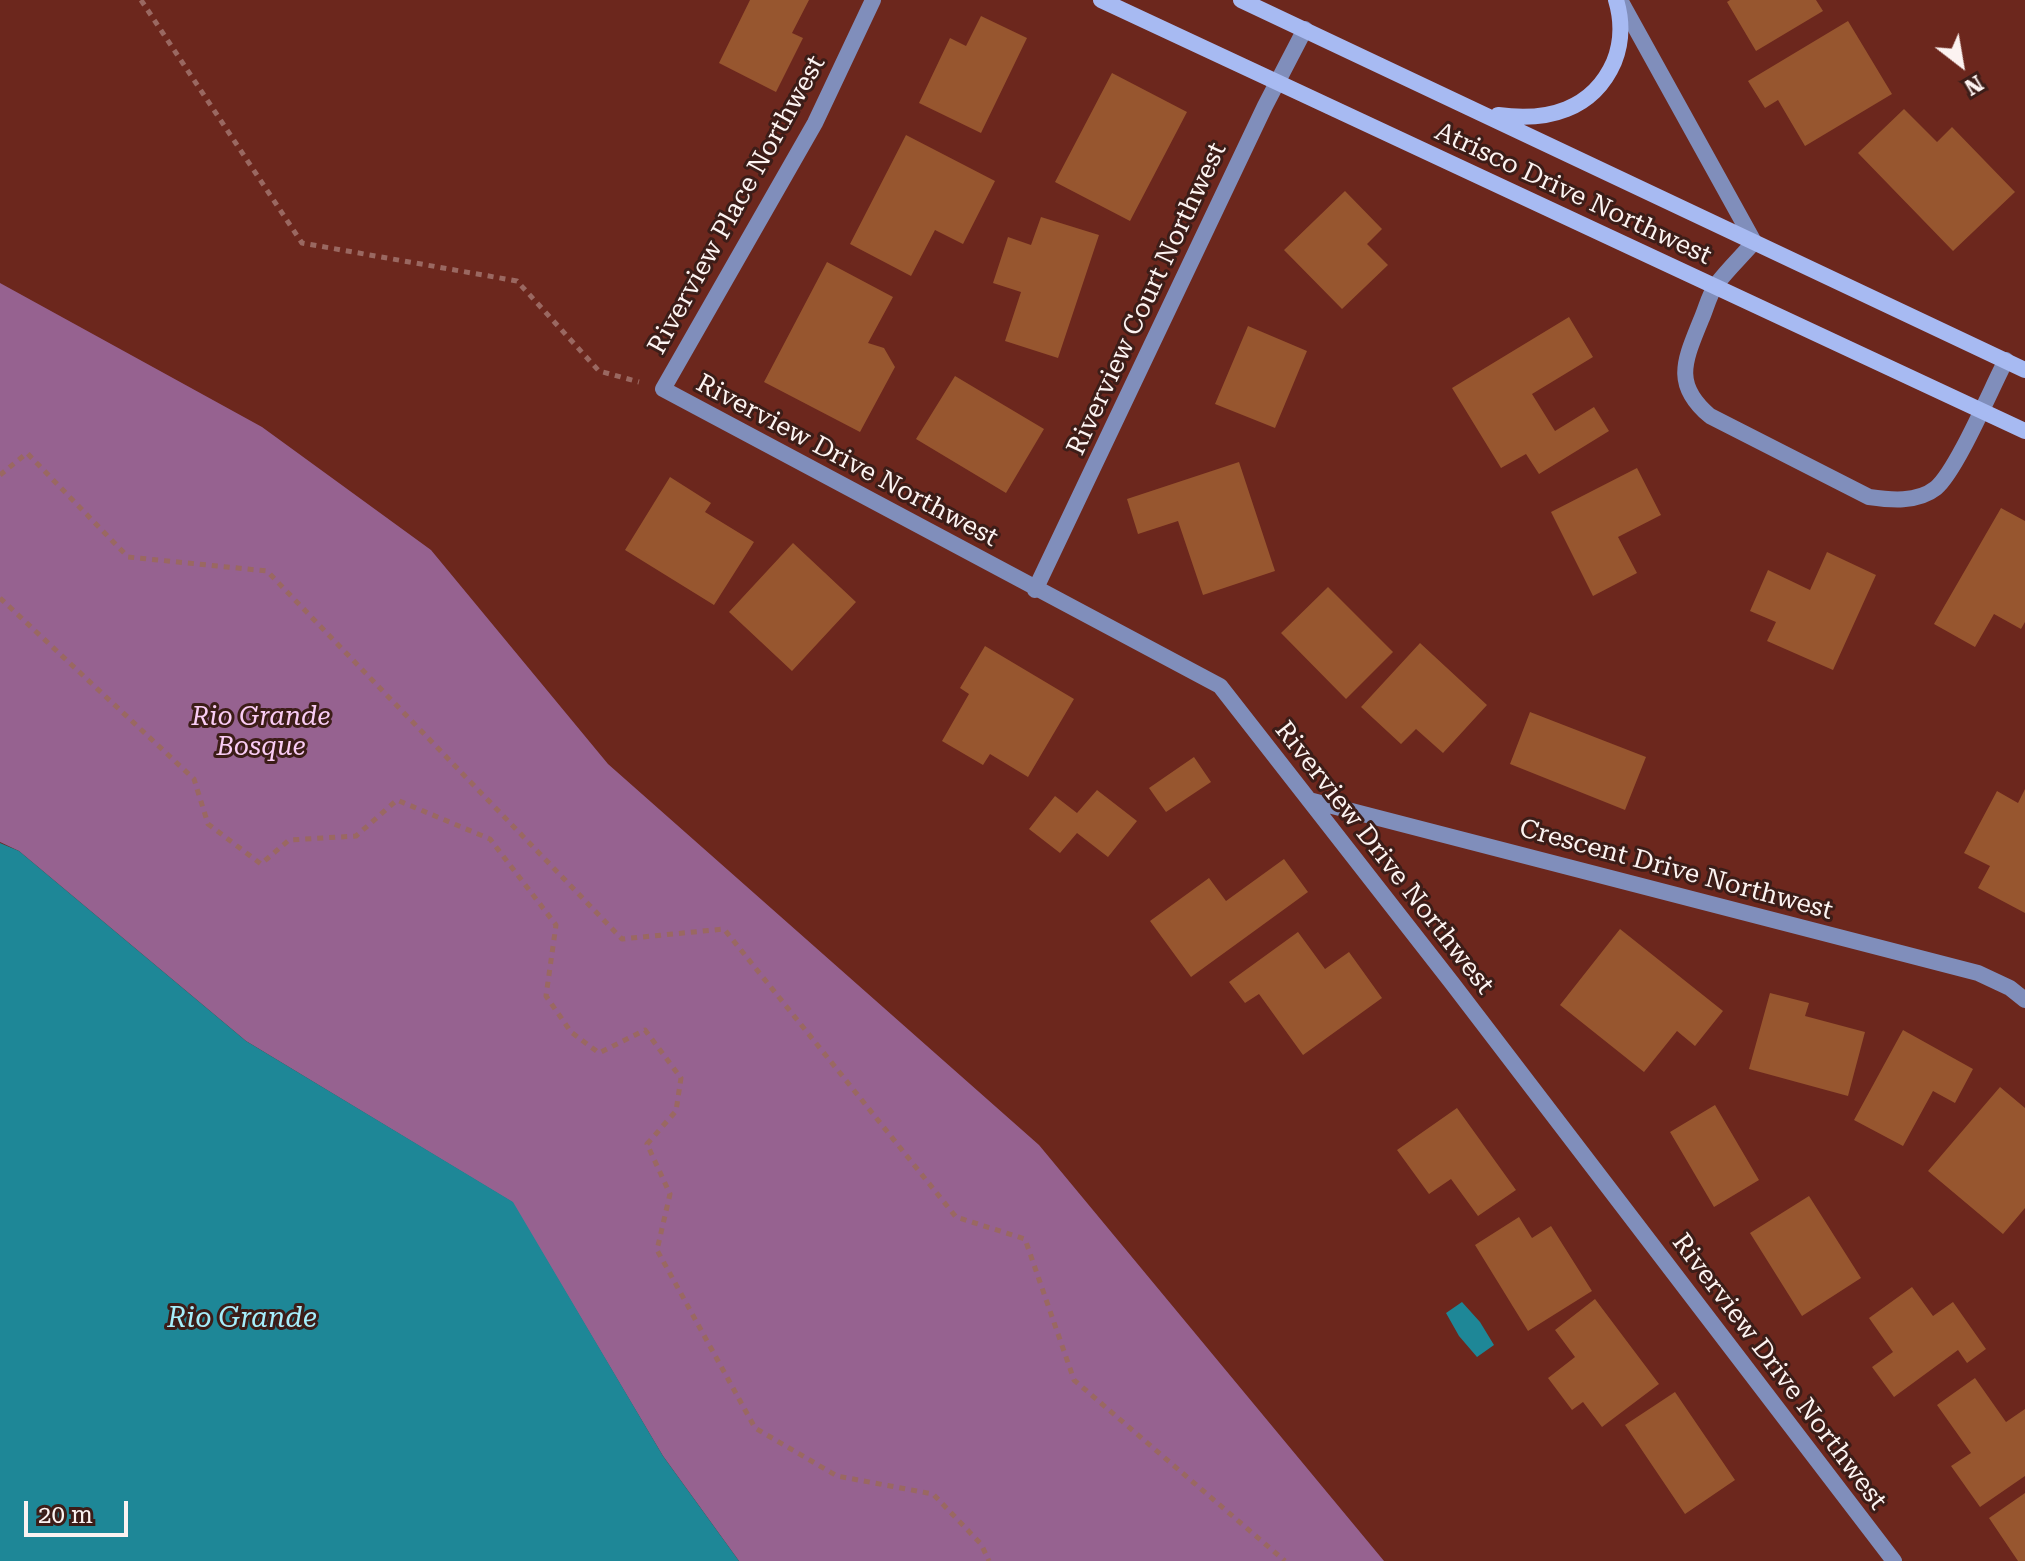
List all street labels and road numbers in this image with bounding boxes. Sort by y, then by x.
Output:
street label: Riverview Place Northwest [642,50,832,360]
street label: Atrisco Drive Northwest [1430,116,1716,272]
street label: Riverview Court Northwest [1061,138,1233,460]
street label: Riverview Drive Northwest [691,368,1003,554]
street label: Riverview Drive Northwest [1268,715,1500,1001]
street label: Crescent Drive Northwest [1516,813,1836,927]
street label: Riverview Drive Northwest [1665,1228,1893,1516]

